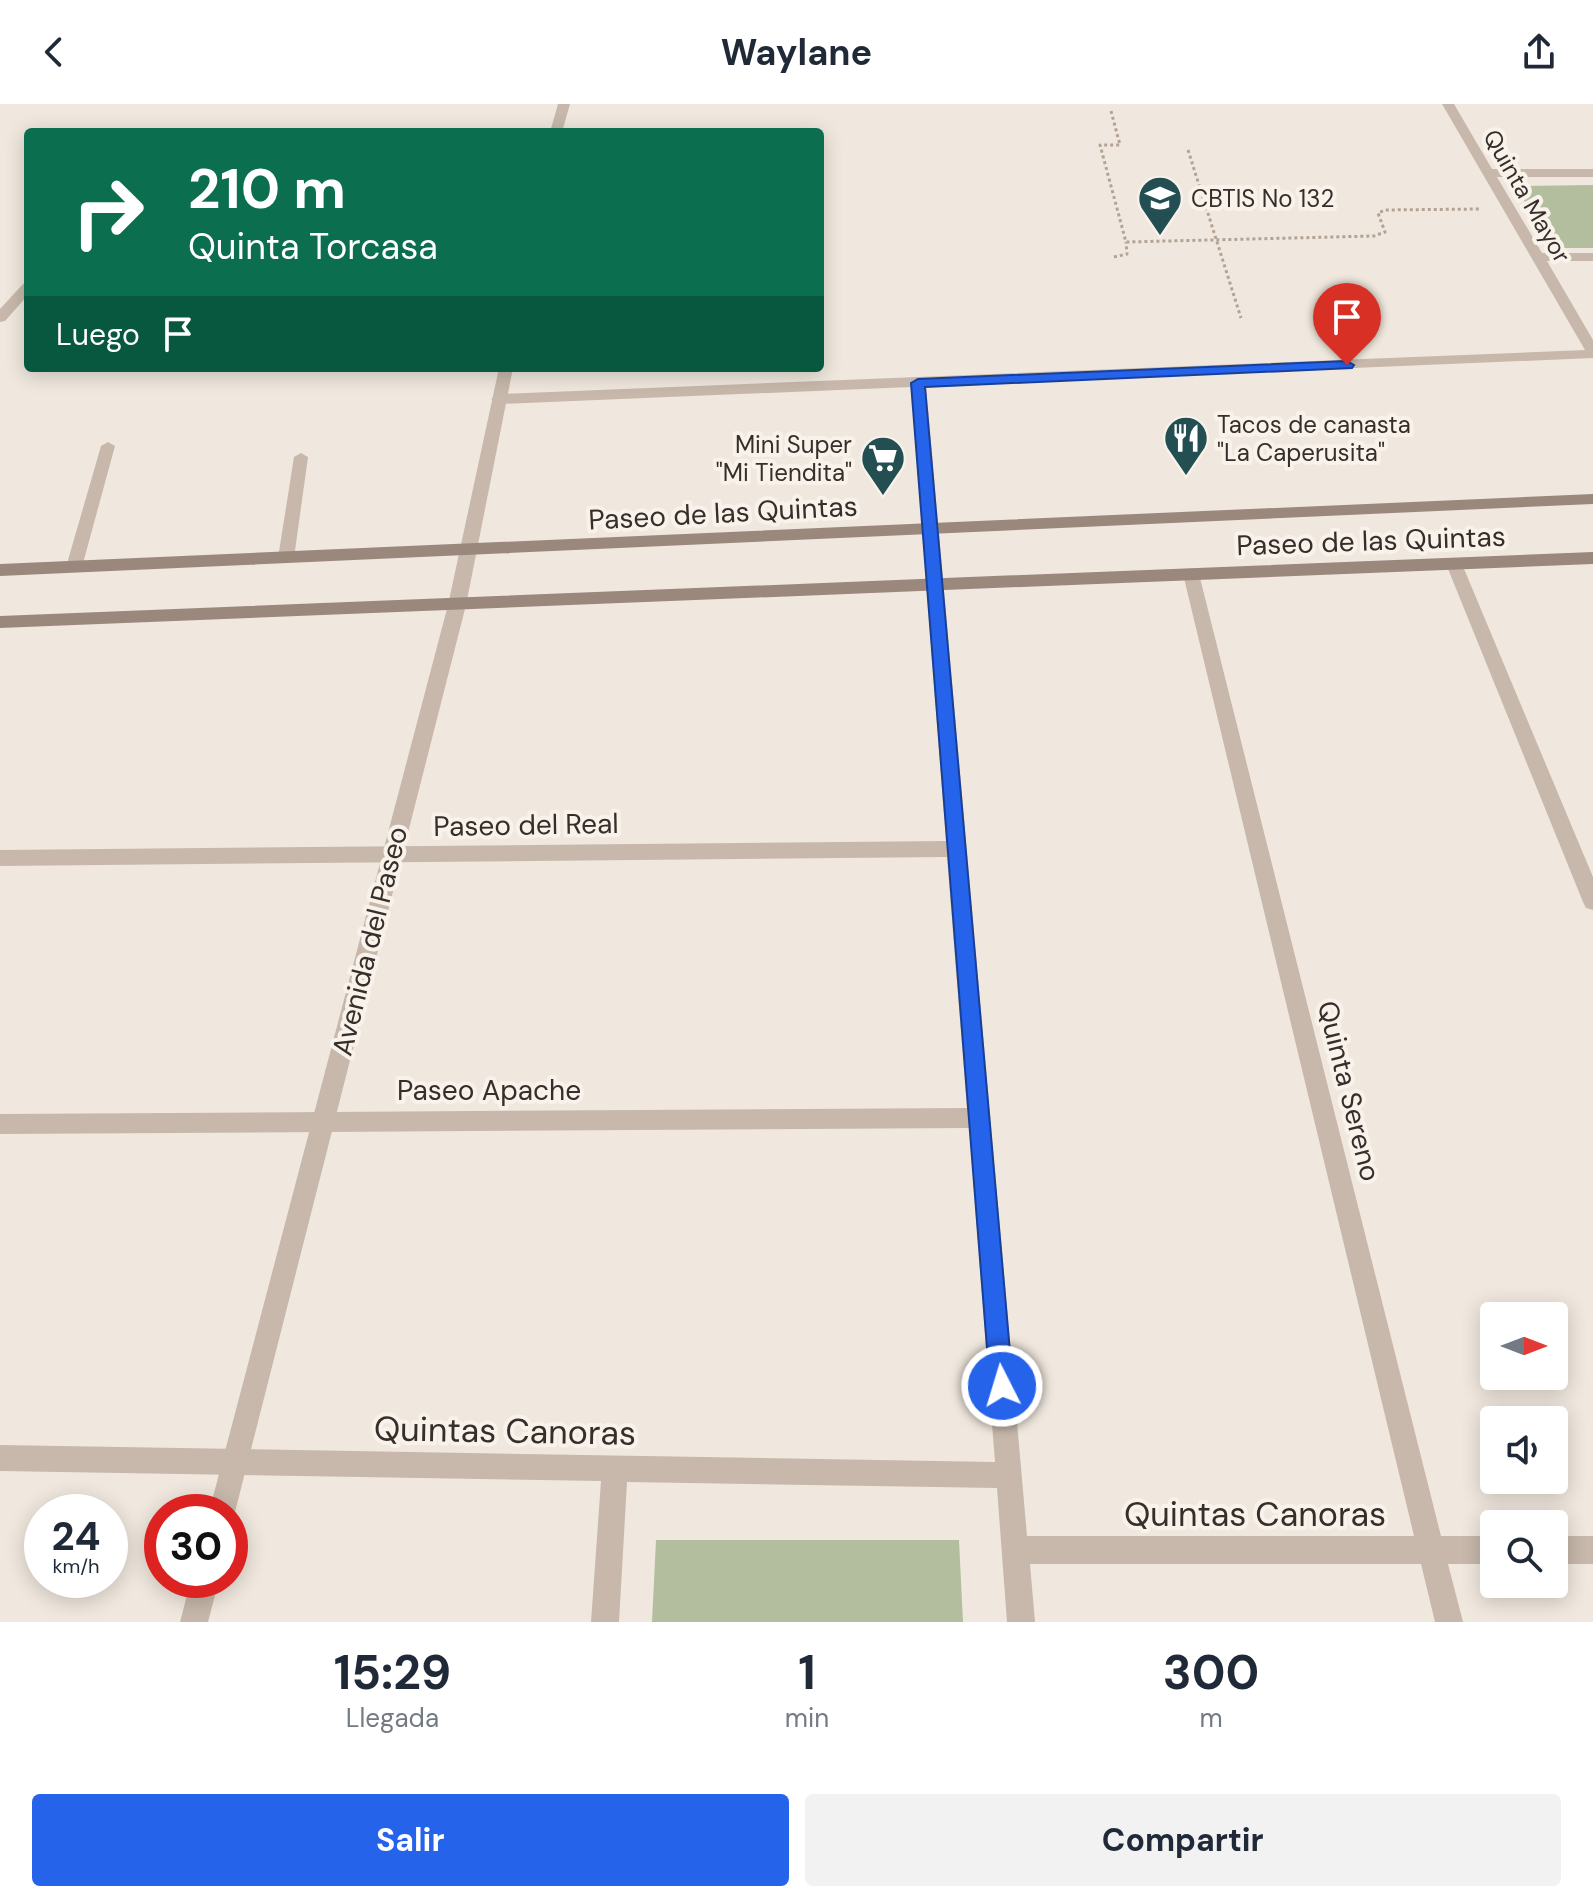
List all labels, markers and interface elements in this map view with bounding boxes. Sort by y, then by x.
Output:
text: Waylane [721,29,872,76]
icon: back [32,30,76,74]
icon: share [1517,30,1561,74]
street label: Quinta Mayor [1476,124,1578,268]
text: 210 m [188,152,346,225]
icon: right [56,160,160,264]
school or university icon: CBTIS No 132 [1136,174,1184,237]
place label: CBTIS No 132 [1191,183,1334,214]
text: Quinta Torcasa [188,223,438,270]
pin [1313,283,1381,365]
icon: arrive [1325,295,1369,339]
icon: arrive [156,312,200,356]
text: Luego [56,315,140,354]
place label: Tacos de canasta "La Caperusita" [1217,409,1411,468]
restaurant icon: Tacos de canasta "La Caperusita" [1162,414,1210,477]
place label: Mini Super "Mi Tiendita" [716,429,852,488]
supermarket icon: Mini Super "Mi Tiendita" [859,434,907,497]
street label: Paseo de las Quintas [587,487,859,539]
street label: Paseo de las Quintas [1236,518,1506,564]
street label: Paseo del Real [433,805,619,845]
street label: Avenida del Paseo [324,823,416,1059]
street label: Quinta Sereno [1309,997,1389,1185]
street label: Paseo Apache [397,1072,581,1109]
north arrow [1480,1302,1568,1390]
map controls [1480,1302,1568,1598]
position arrow [960,1344,1044,1428]
street label: Quintas Canoras [374,1406,636,1456]
button: sound [1480,1406,1568,1494]
street label: Quintas Canoras [1124,1492,1386,1537]
speed limit sign: 30 [144,1494,248,1598]
text: 24 [52,1510,100,1562]
button: search [1480,1510,1568,1598]
text: km/h [52,1553,100,1579]
text: 15:29 [334,1641,451,1704]
text: 1 [798,1641,816,1704]
text: 300 [1163,1641,1259,1704]
text: Llegada [346,1701,439,1735]
text: min [785,1701,829,1735]
text: m [1199,1701,1223,1735]
button: Salir [32,1794,789,1886]
button: Compartir [805,1794,1561,1886]

